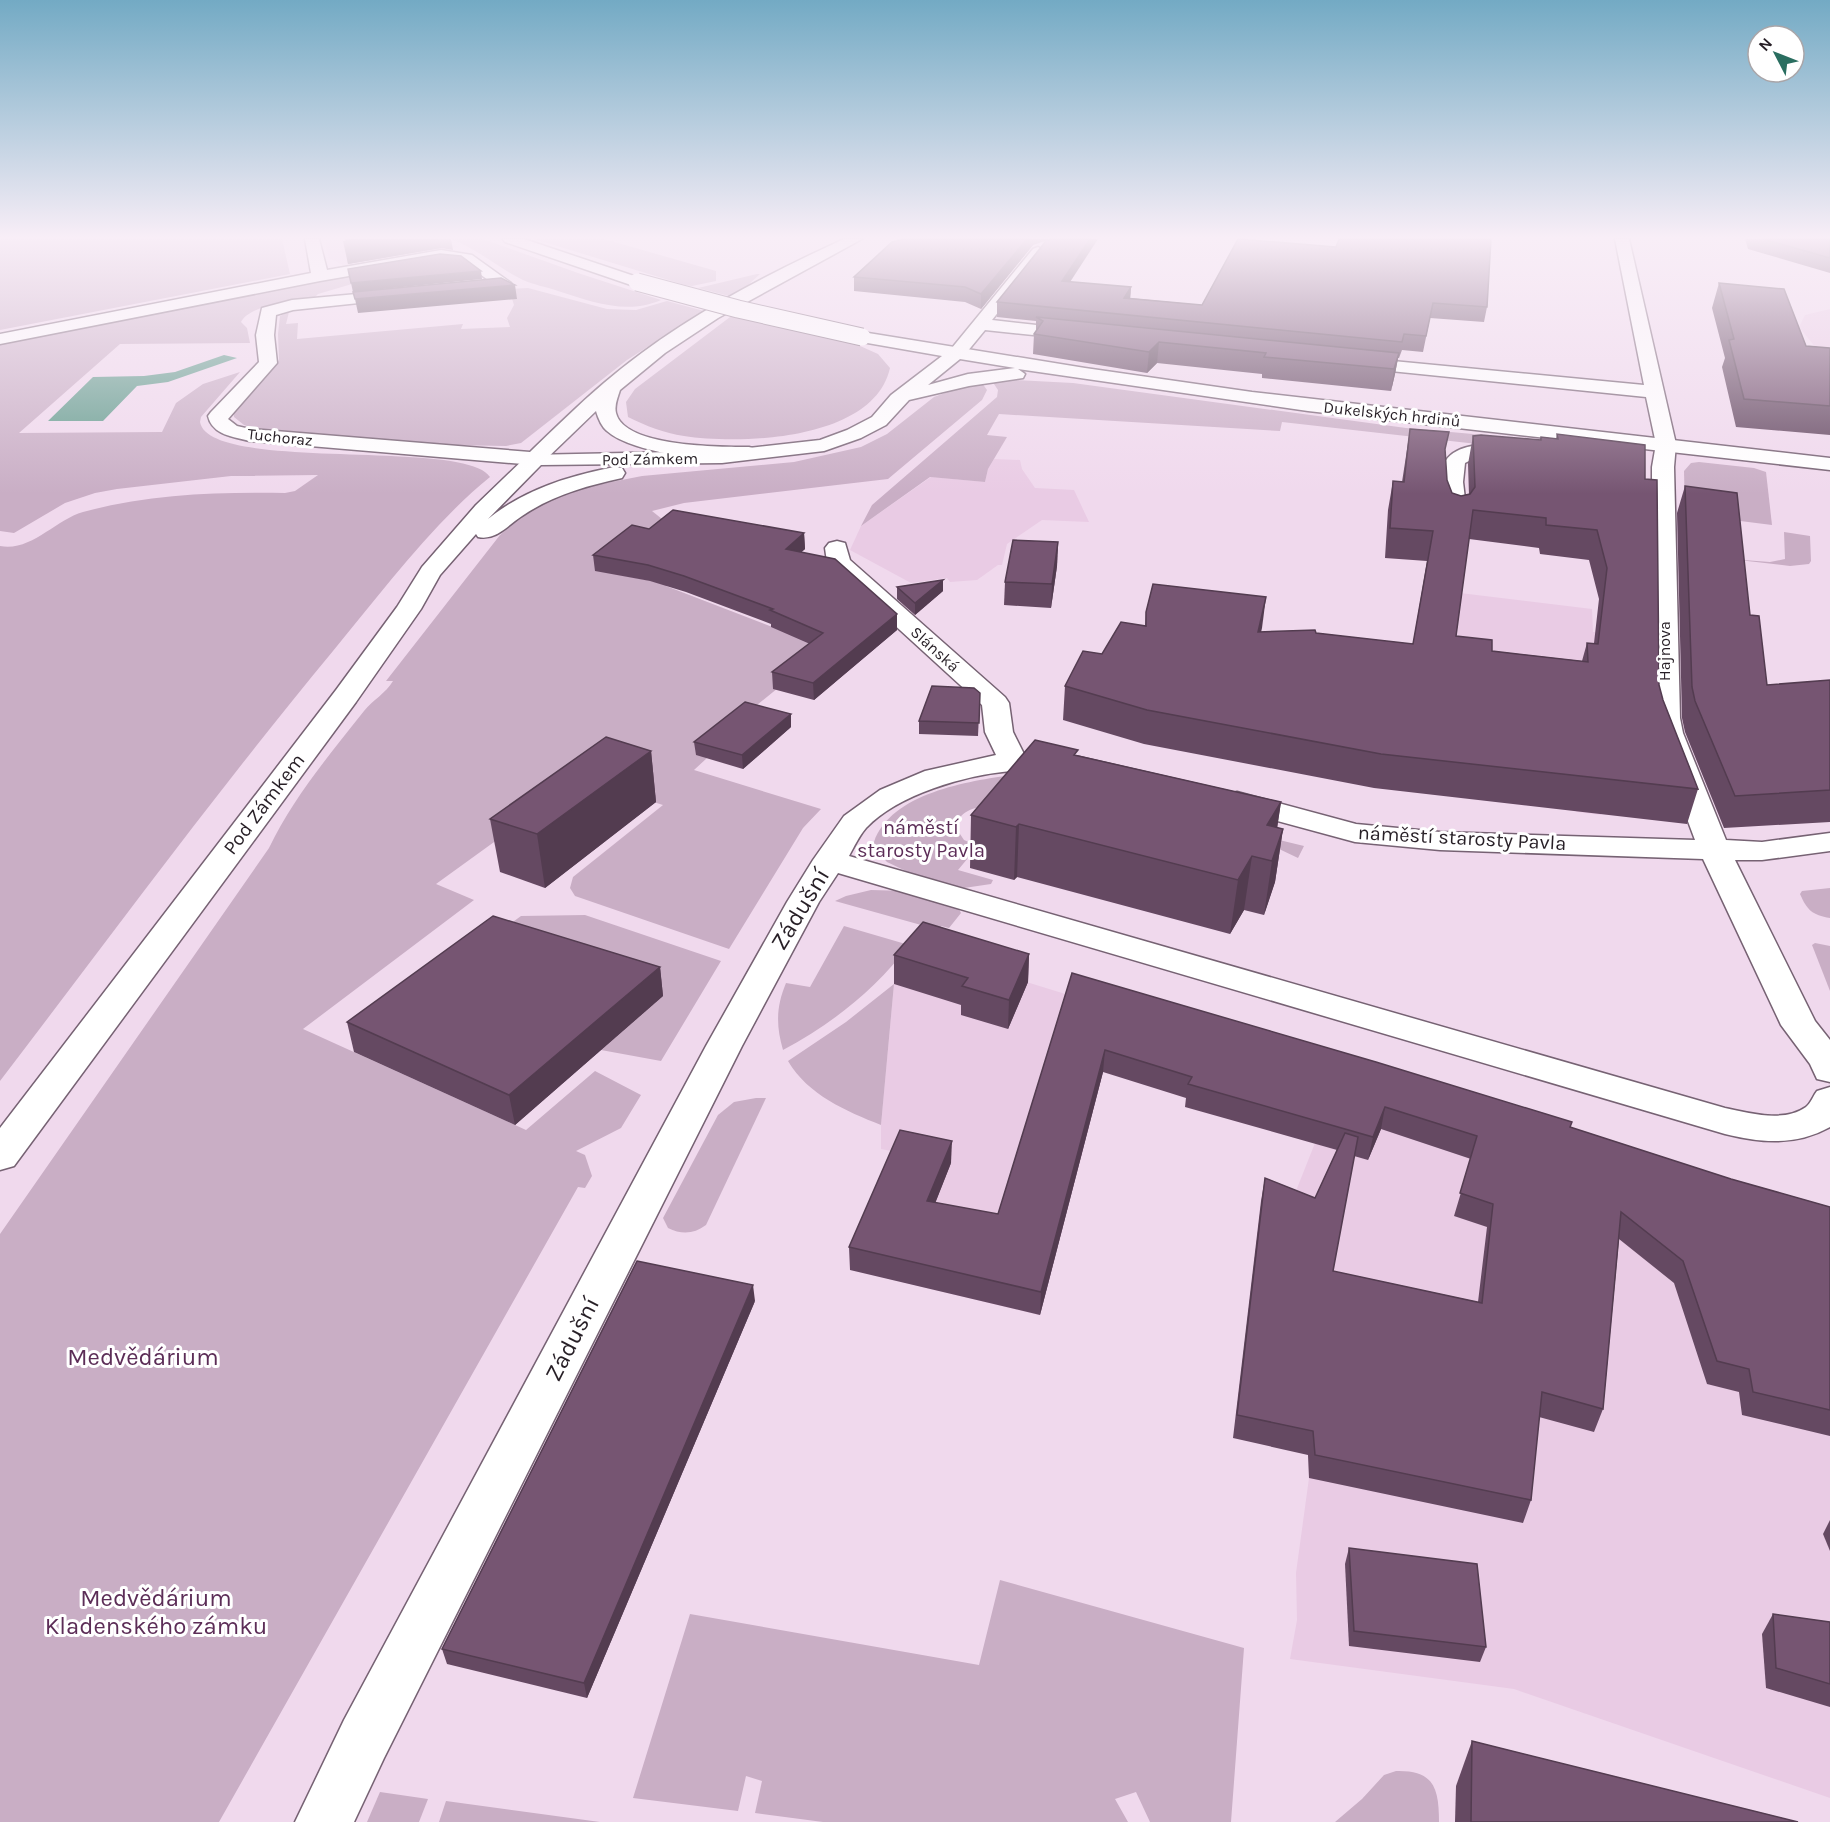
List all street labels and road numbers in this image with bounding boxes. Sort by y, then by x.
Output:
street label: Dukelských hrdinů [1323,397,1461,431]
street label: Tuchoraz [246,424,314,450]
street label: Pod Zámkem [602,449,698,469]
street label: Hajnova [1655,621,1674,681]
street label: Slánská [907,622,963,676]
street label: Pod Zámkem [219,749,309,859]
street label: náměstí starosty Pavla [1357,821,1567,855]
street label: Zádušní [765,862,836,955]
street label: Zádušní [539,1292,605,1386]

